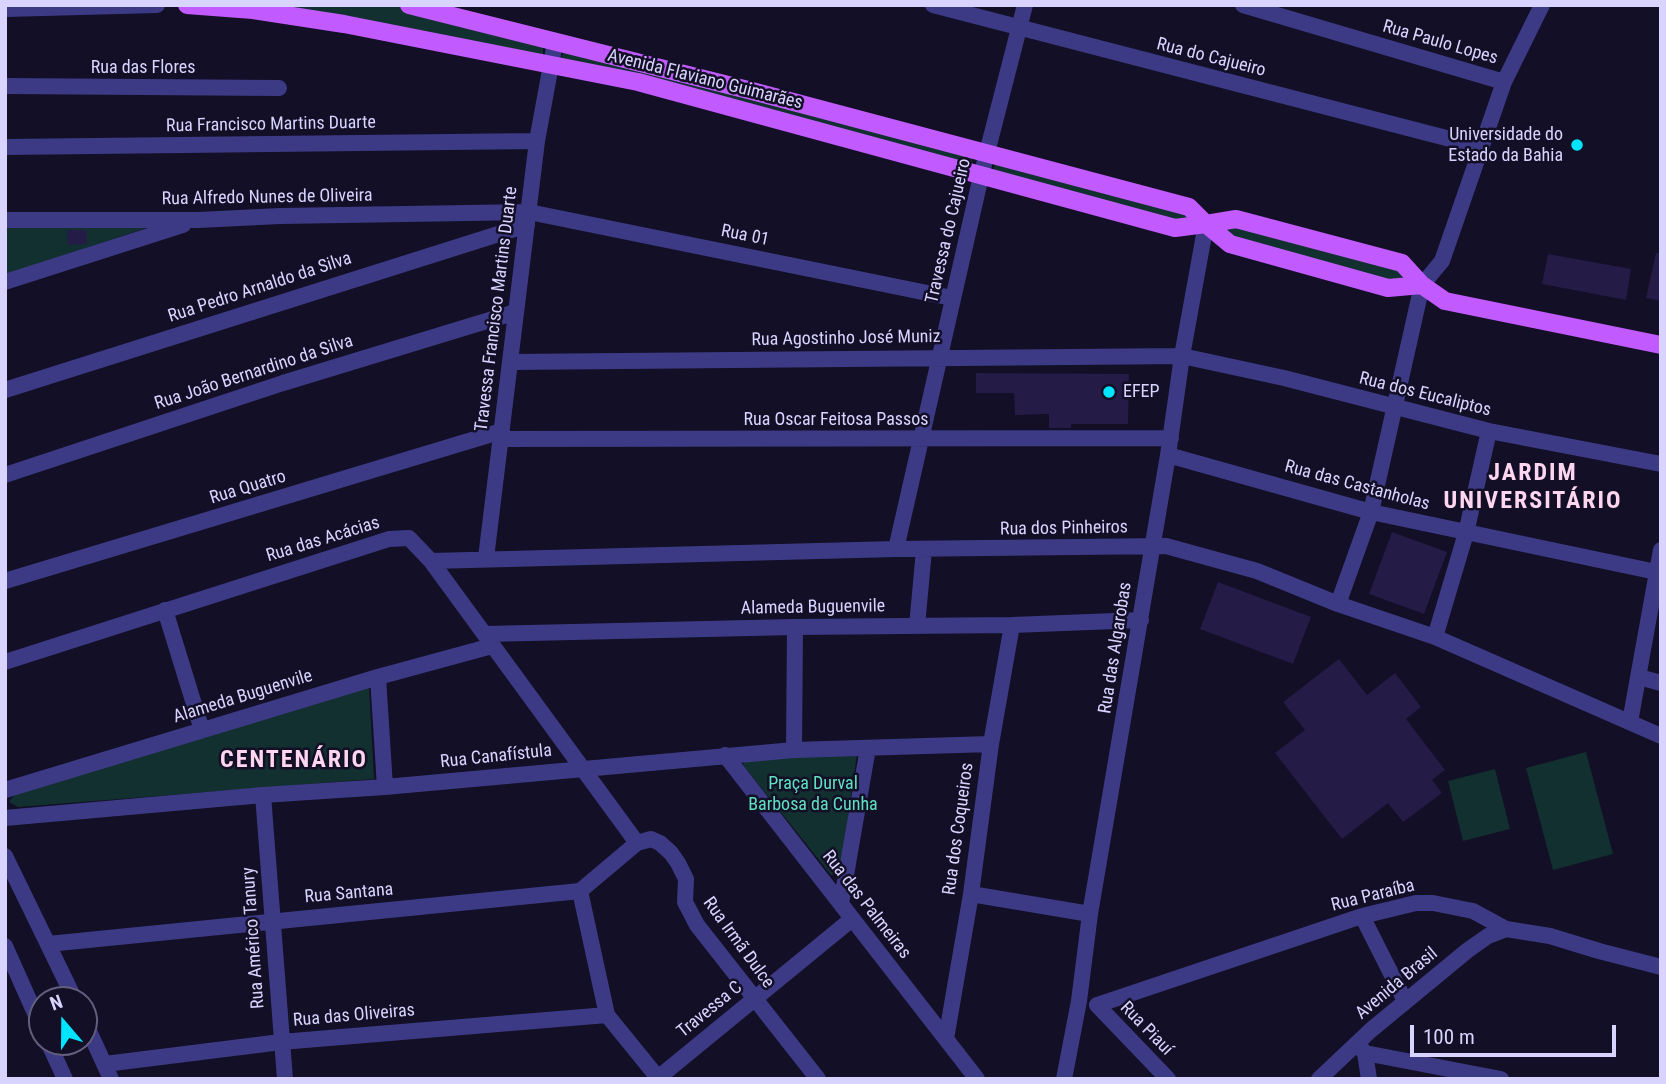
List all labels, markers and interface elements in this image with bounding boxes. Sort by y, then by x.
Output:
street label: Rua Paulo Lopes [1380,16,1500,70]
street label: Rua do Cajueiro [1154,34,1268,82]
street label: Avenida Flaviano Guimarães [605,45,805,115]
street label: Rua das Flores [91,57,195,79]
street label: Rua Francisco Martins Duarte [166,112,376,138]
place label: Universidade do Estado da Bahia [1448,124,1563,166]
marker: Universidade do Estado da Bahia [1569,137,1585,153]
street label: Travessa do Cajueiro [922,156,976,306]
street label: Rua Alfredo Nunes de Oliveira [161,185,373,211]
street label: Travessa Francisco Martins Duarte [471,185,523,433]
street label: Rua 01 [719,221,771,251]
street label: Rua Pedro Arnaldo da Silva [166,248,354,328]
street label: Rua Agostinho José Muniz [751,327,941,351]
street label: Rua João Bernardino da Silva [152,331,356,415]
street label: Rua dos Eucaliptos [1357,368,1493,422]
place label: EFEP [1123,381,1160,403]
marker: EFEP [1101,384,1117,400]
street label: Rua Oscar Feitosa Passos [744,409,928,431]
street label: Rua das Castanholas [1282,456,1432,516]
district label: JARDIM UNIVERSITÁRIO [1445,460,1621,516]
street label: Rua Quatro [207,466,289,510]
street label: Rua das Acácias [264,512,382,568]
street label: Rua dos Pinheiros [1000,517,1128,541]
street label: Rua das Algarobas [1095,581,1137,715]
street label: Alameda Buguenvile [741,596,885,620]
street label: Alameda Buguenvile [171,666,315,728]
street label: Rua Canafístula [439,740,553,774]
district label: CENTENÁRIO [221,747,367,775]
street label: Rua dos Coqueiros [939,761,979,897]
park label: Praça Durval Barbosa da Cunha [748,773,878,816]
street label: Rua das Palmeiras [817,846,915,964]
street label: Rua Américo Tanury [238,866,270,1010]
street label: Rua Paraíba [1329,875,1417,917]
street label: Rua Santana [304,879,394,909]
street label: Rua Irmã Dulce [698,893,778,993]
street label: Avenida Brasil [1352,943,1442,1025]
street label: Travessa C [673,977,747,1043]
north arrow [28,986,98,1056]
text: N [47,990,66,1015]
street label: Rua Piauí [1115,998,1177,1060]
street label: Rua das Oliveiras [292,1000,416,1032]
scale bar [1414,1010,1620,1054]
text: 100 m [1423,1025,1475,1049]

